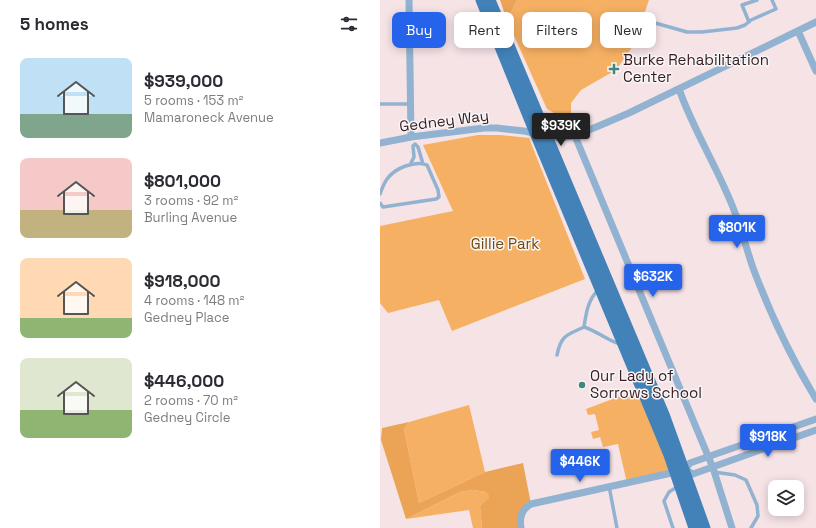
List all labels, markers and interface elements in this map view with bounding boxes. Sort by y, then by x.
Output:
chip: Buy [392,12,446,48]
chip: Rent [454,12,514,48]
chip: Filters [522,12,592,48]
chip: New [600,12,656,48]
text: 5 homes [20,13,89,35]
icon: filters [338,13,360,35]
place label: Burke Rehabilitation Center [623,50,769,86]
marker: Burke Rehabilitation Center [608,63,620,75]
text: $939,000 [144,70,223,92]
icon: home [52,74,100,122]
text: 5 rooms · 153 m² [144,92,243,109]
street label: Gedney Way [398,106,490,135]
text: Mamaroneck Avenue [144,109,274,126]
pin: $939K [533,113,589,147]
text: $939K [541,117,581,134]
text: $801,000 [144,170,221,192]
icon: home [52,174,100,222]
text: 3 rooms · 92 m² [144,192,238,209]
text: Burling Avenue [144,209,237,226]
pin: $801K [709,215,765,249]
text: $801K [718,219,756,236]
park label: Gillie Park [471,234,539,253]
pin: $632K [625,264,681,298]
text: $632K [633,268,673,285]
text: $918,000 [144,270,221,292]
icon: home [52,274,100,322]
text: 4 rooms · 148 m² [144,292,244,309]
text: Gedney Place [144,309,229,326]
place label: Our Lady of Sorrows School [590,366,702,402]
text: $446,000 [144,370,224,392]
icon: home [52,374,100,422]
marker: Our Lady of Sorrows School [577,380,587,390]
text: 2 rooms · 70 m² [144,392,238,409]
text: Gedney Circle [144,409,230,426]
pin: $918K [740,424,796,458]
text: $918K [749,428,787,445]
pin: $446K [552,449,608,483]
text: $446K [560,453,600,470]
map controls [768,480,804,516]
button: layers [768,480,804,516]

